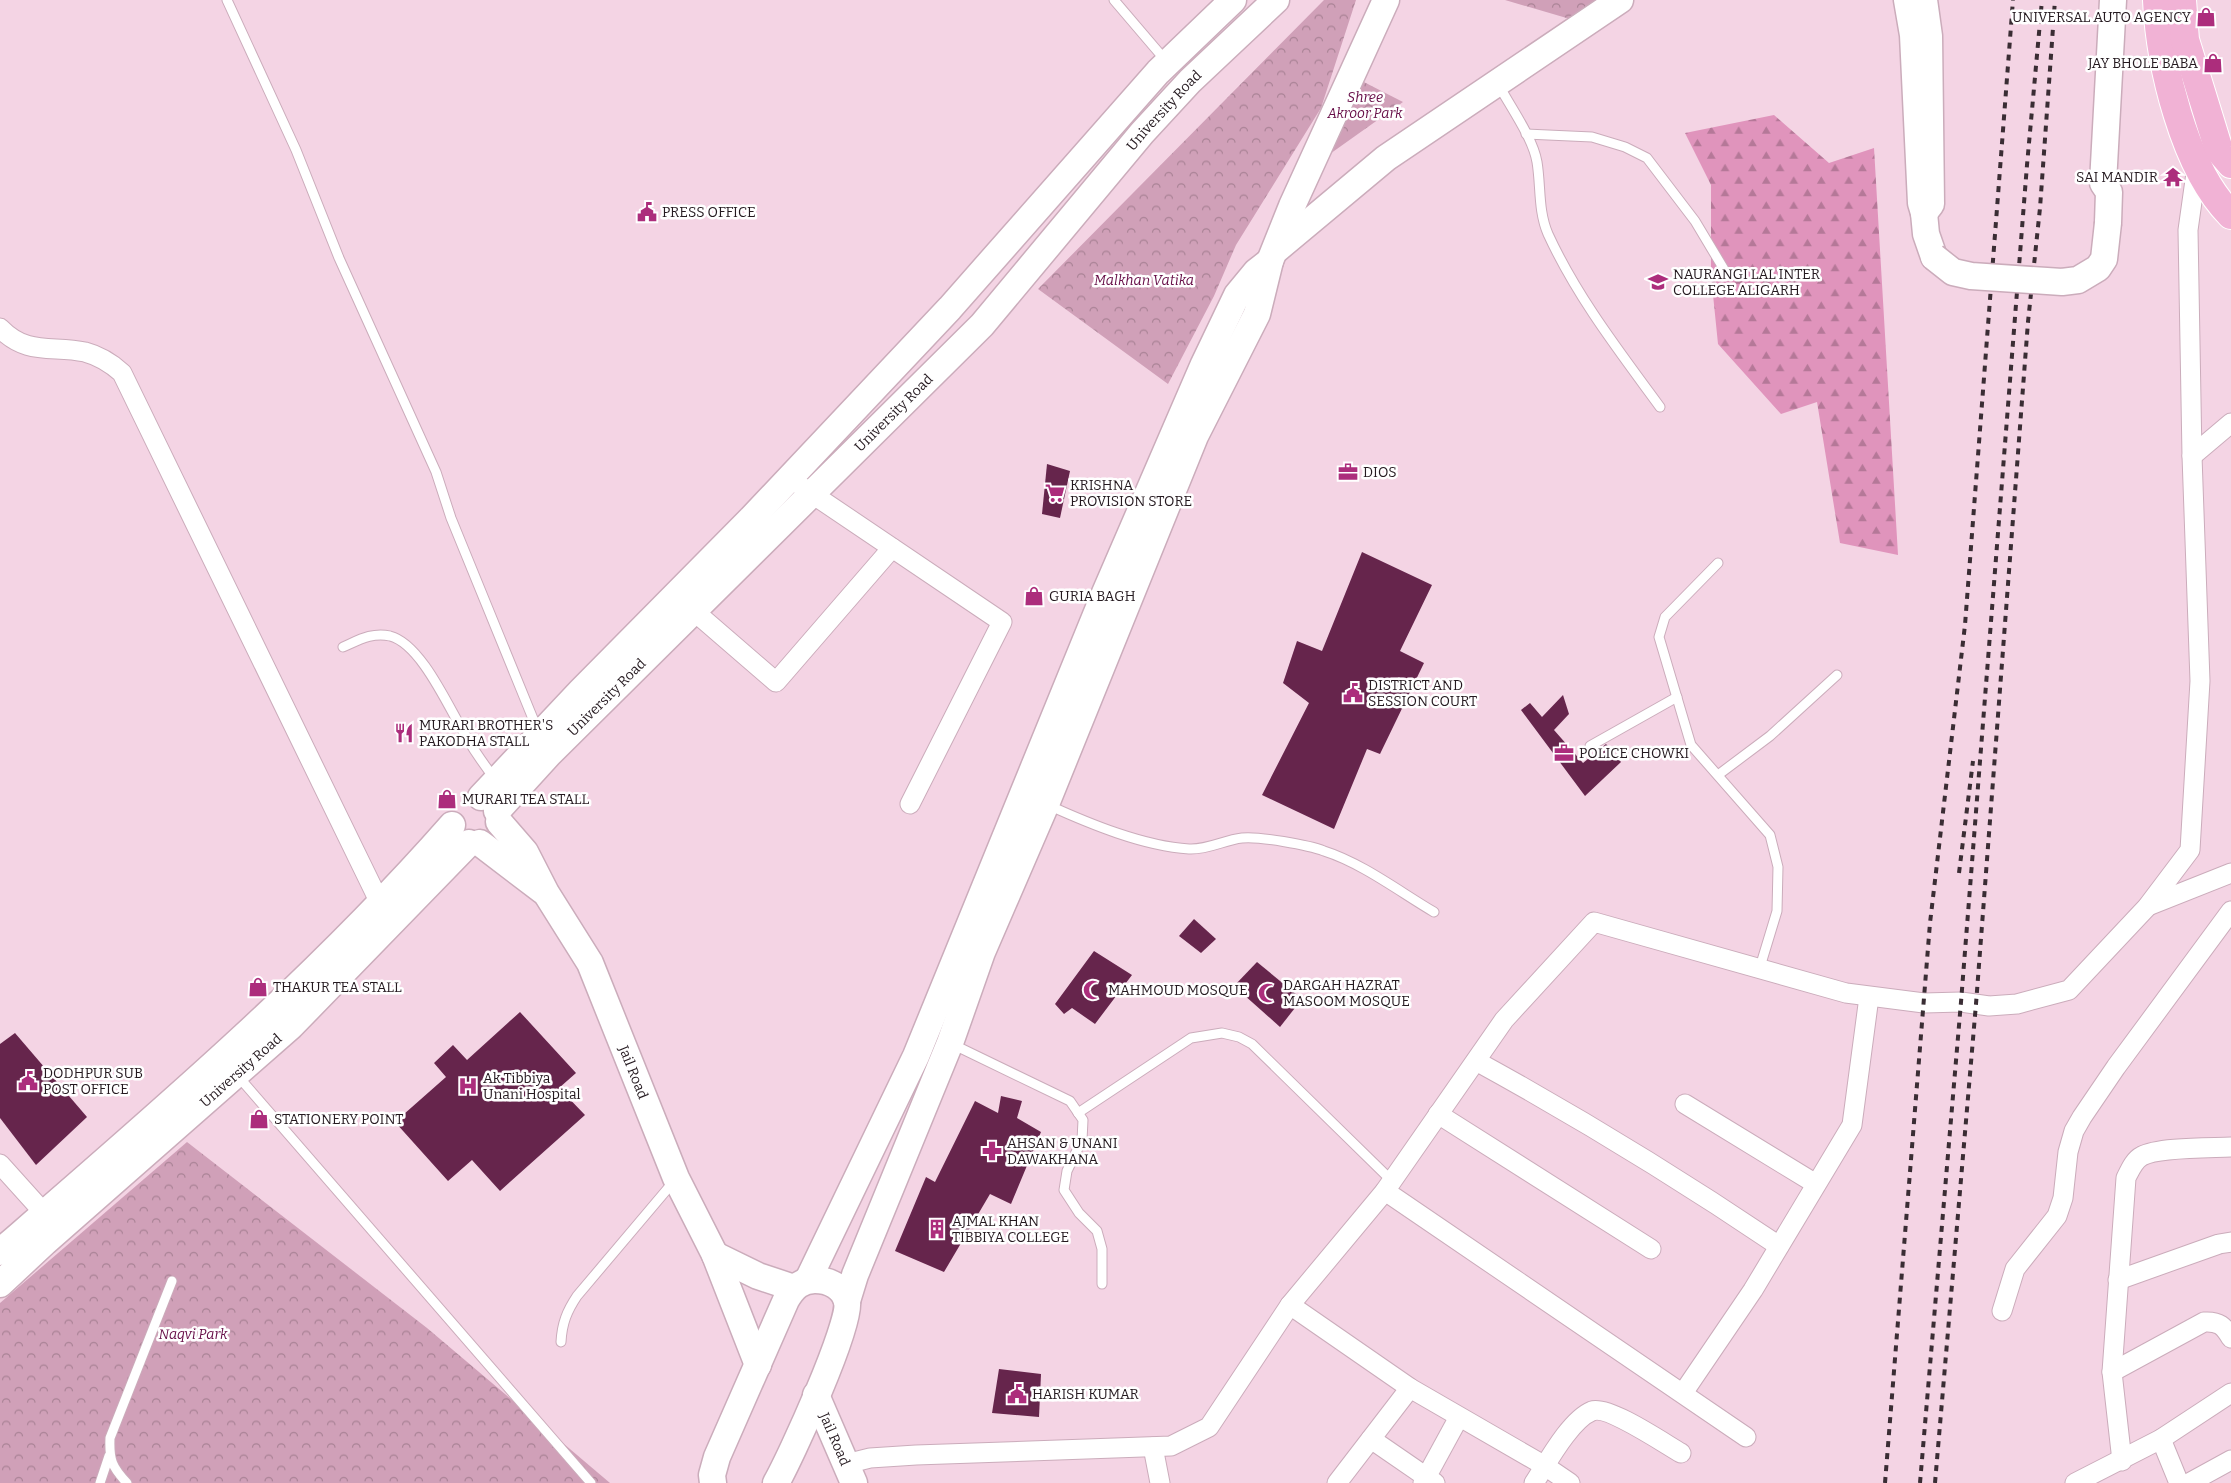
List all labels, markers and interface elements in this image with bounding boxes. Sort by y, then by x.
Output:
shop icon: UNIVERSAL AUTO AGENCY [2195,6,2217,28]
place label: UNIVERSAL AUTO AGENCY [2012,9,2191,26]
shop icon: JAY BHOLE BABA [2202,52,2224,74]
place label: JAY BHOLE BABA [2087,55,2198,72]
street label: University Road [1123,66,1205,154]
park label: Shree Akroor Park [1326,89,1403,122]
temple icon: SAI MANDIR [2162,166,2184,188]
place label: SAI MANDIR [2076,169,2158,186]
public building icon: PRESS OFFICE [636,201,658,223]
place label: PRESS OFFICE [662,204,756,221]
place label: NAURANGI LAL INTER COLLEGE ALIGARH [1673,266,1820,299]
school or university icon: NAURANGI LAL INTER COLLEGE ALIGARH [1647,271,1669,293]
park label: Malkhan Vatika [1094,272,1194,289]
street label: University Road [851,370,936,455]
office icon: DIOS [1337,461,1359,483]
place label: DIOS [1363,464,1397,481]
place label: KRISHNA PROVISION STORE [1070,477,1192,510]
supermarket icon: KRISHNA PROVISION STORE [1044,482,1066,504]
shop icon: GURIA BAGH [1023,585,1045,607]
place label: GURIA BAGH [1049,588,1136,605]
street label: University Road [564,655,649,739]
place label: DISTRICT AND SESSION COURT [1368,677,1477,710]
public building icon: DISTRICT AND SESSION COURT [1342,682,1364,704]
place label: MURARI BROTHER'S PAKODHA STALL [419,717,553,750]
restaurant icon: MURARI BROTHER'S PAKODHA STALL [393,722,415,744]
office icon: POLICE CHOWKI [1553,742,1575,764]
place label: POLICE CHOWKI [1579,745,1689,762]
shop icon: MURARI TEA STALL [436,788,458,810]
place label: MURARI TEA STALL [462,791,590,808]
shop icon: THAKUR TEA STALL [247,976,269,998]
place label: DARGAH HAZRAT MASOOM MOSQUE [1283,977,1410,1010]
place label: THAKUR TEA STALL [273,979,402,996]
mosque icon: MAHMOUD MOSQUE [1082,979,1104,1001]
place label: MAHMOUD MOSQUE [1108,982,1248,999]
mosque icon: DARGAH HAZRAT MASOOM MOSQUE [1257,982,1279,1004]
street label: University Road [196,1030,285,1111]
street label: Jail Road [615,1042,652,1101]
place label: DODHPUR SUB POST OFFICE [43,1065,143,1098]
public building icon: DODHPUR SUB POST OFFICE [17,1070,39,1092]
place label: Ak Tibbiya Unani Hospital [483,1070,581,1103]
hospital icon: Ak Tibbiya Unani Hospital [457,1075,479,1097]
shop icon: STATIONERY POINT [248,1108,270,1130]
place label: STATIONERY POINT [274,1111,404,1128]
place label: AHSAN & UNANI DAWAKHANA [1007,1135,1118,1168]
pharmacy icon: AHSAN & UNANI DAWAKHANA [981,1140,1003,1162]
place label: AJMAL KHAN TIBBIYA COLLEGE [952,1213,1069,1246]
building icon: AJMAL KHAN TIBBIYA COLLEGE [926,1218,948,1240]
park label: Naqvi Park [158,1326,228,1343]
public building icon: HARISH KUMAR [1006,1383,1028,1405]
place label: HARISH KUMAR [1032,1386,1139,1403]
street label: Jail Road [816,1409,854,1468]

